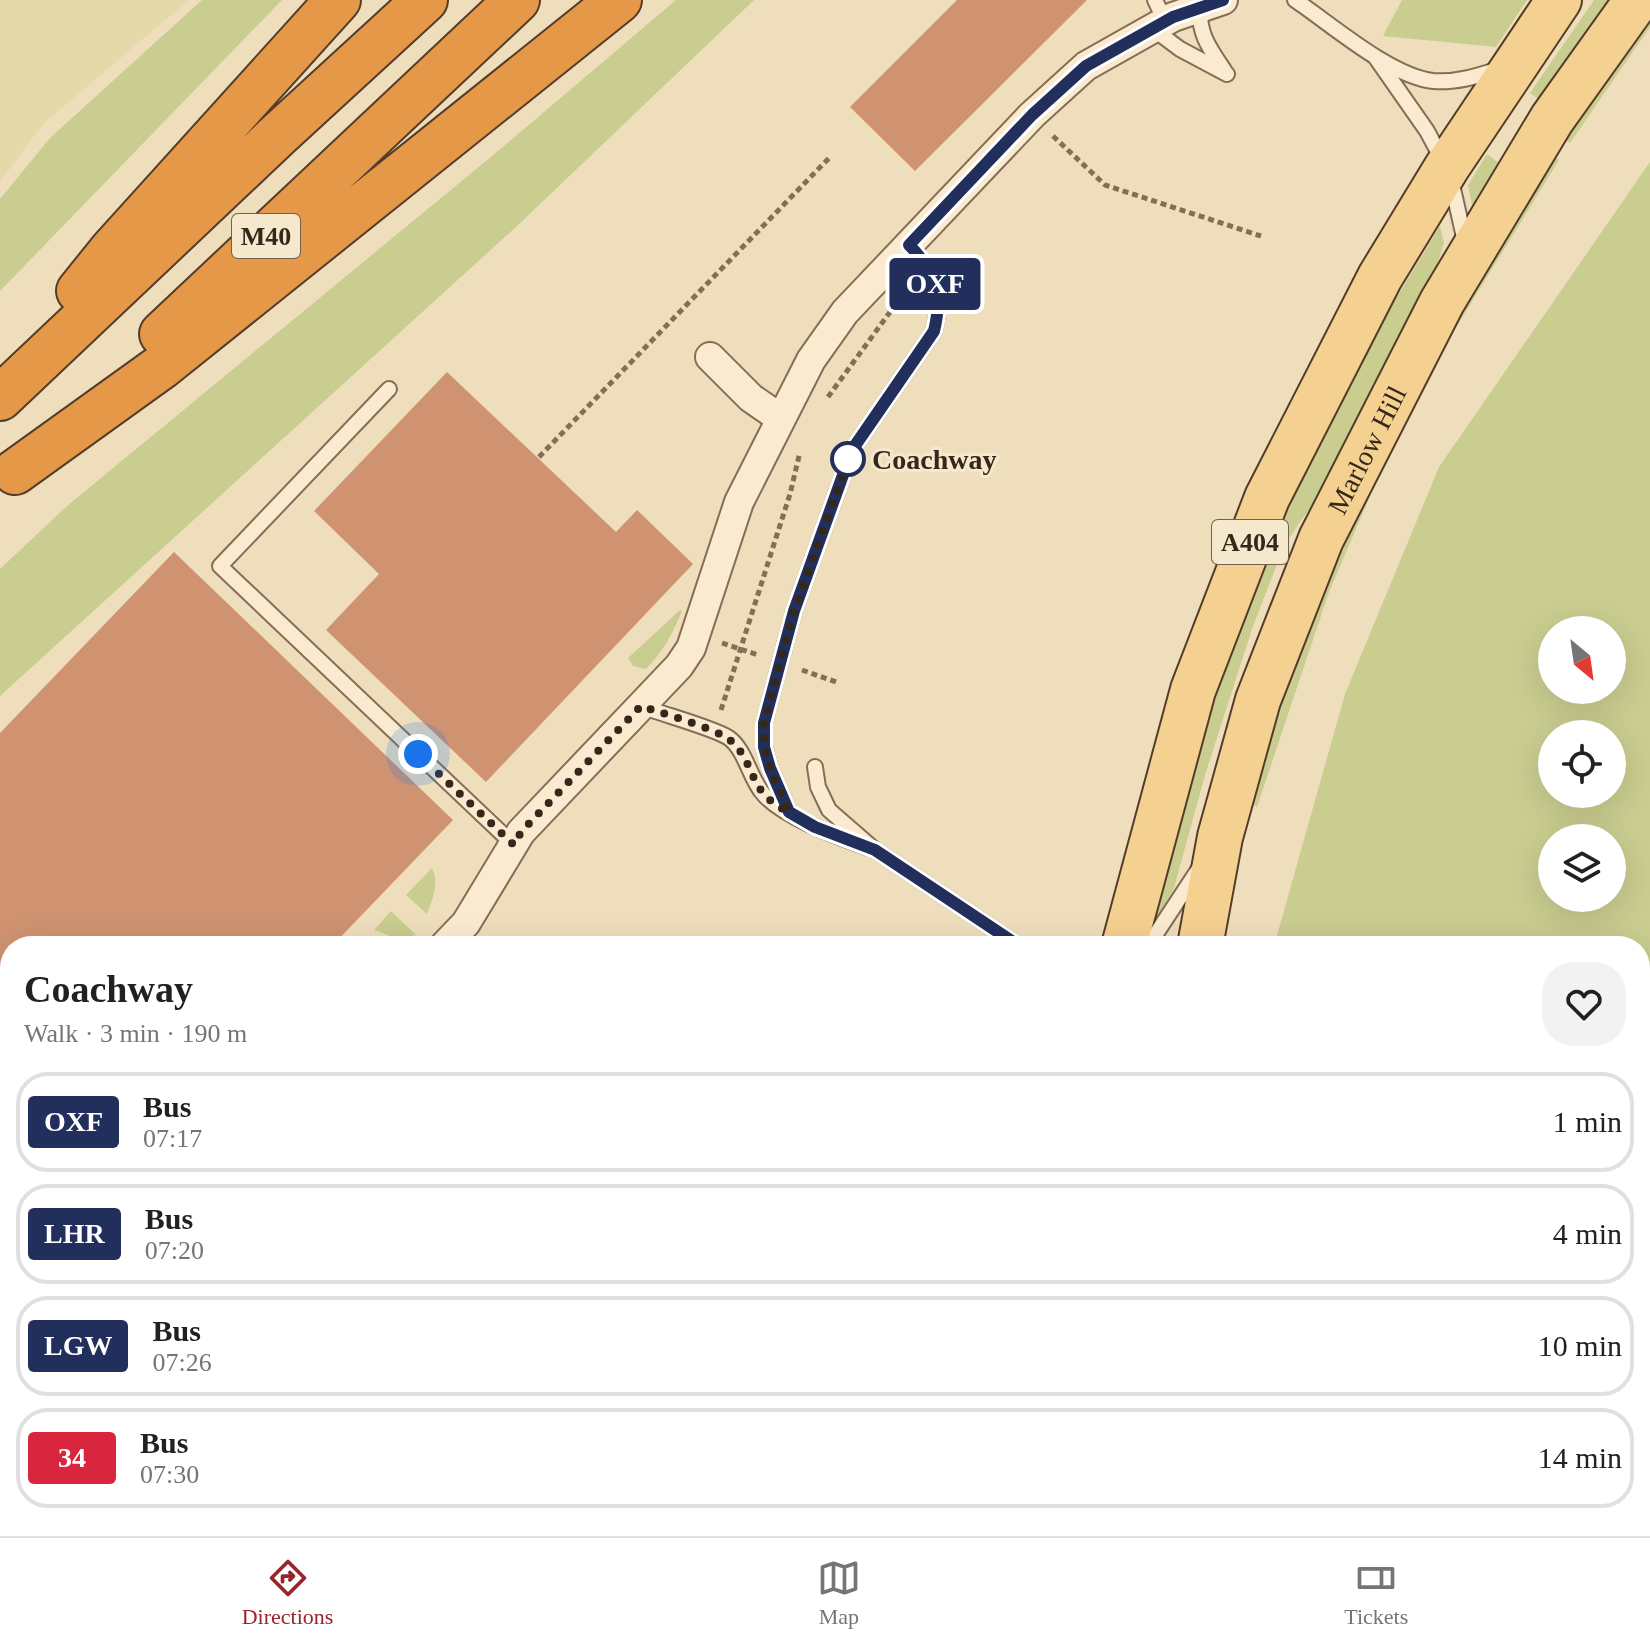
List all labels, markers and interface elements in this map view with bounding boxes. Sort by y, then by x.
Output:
road number: M40 [232,214,300,258]
line badge: OXF [889,258,981,310]
text: OXF [905,268,965,299]
street label: Marlow Hill [1322,381,1413,519]
marker: Coachway [831,442,865,476]
place label: Coachway [872,444,996,475]
road number: A404 [1212,520,1288,564]
north arrow [1538,616,1626,704]
map controls [1538,616,1626,912]
button: locate [1538,720,1626,808]
your location [398,734,438,774]
button: layers [1538,824,1626,912]
button: heart [1542,962,1626,1046]
text: Coachway [24,968,193,1010]
text: Walk · 3 min · 190 m [24,1019,247,1048]
text: Bus [143,1090,191,1123]
text: 1 min [1553,1105,1622,1138]
text: OXF [44,1106,103,1137]
text: 07:17 [143,1124,202,1153]
text: Bus [145,1202,193,1235]
text: 4 min [1553,1217,1622,1250]
text: LHR [44,1218,105,1249]
text: 07:20 [145,1236,204,1265]
text: Bus [152,1314,201,1347]
text: 10 min [1538,1329,1622,1362]
text: LGW [44,1330,112,1361]
text: 07:26 [152,1348,212,1377]
text: Bus [140,1426,188,1459]
text: 14 min [1538,1441,1622,1474]
text: 34 [58,1442,86,1473]
text: 07:30 [140,1460,199,1489]
tab: Directions [242,1556,333,1630]
tab: Map [817,1556,861,1630]
tab: Tickets [1344,1556,1408,1630]

